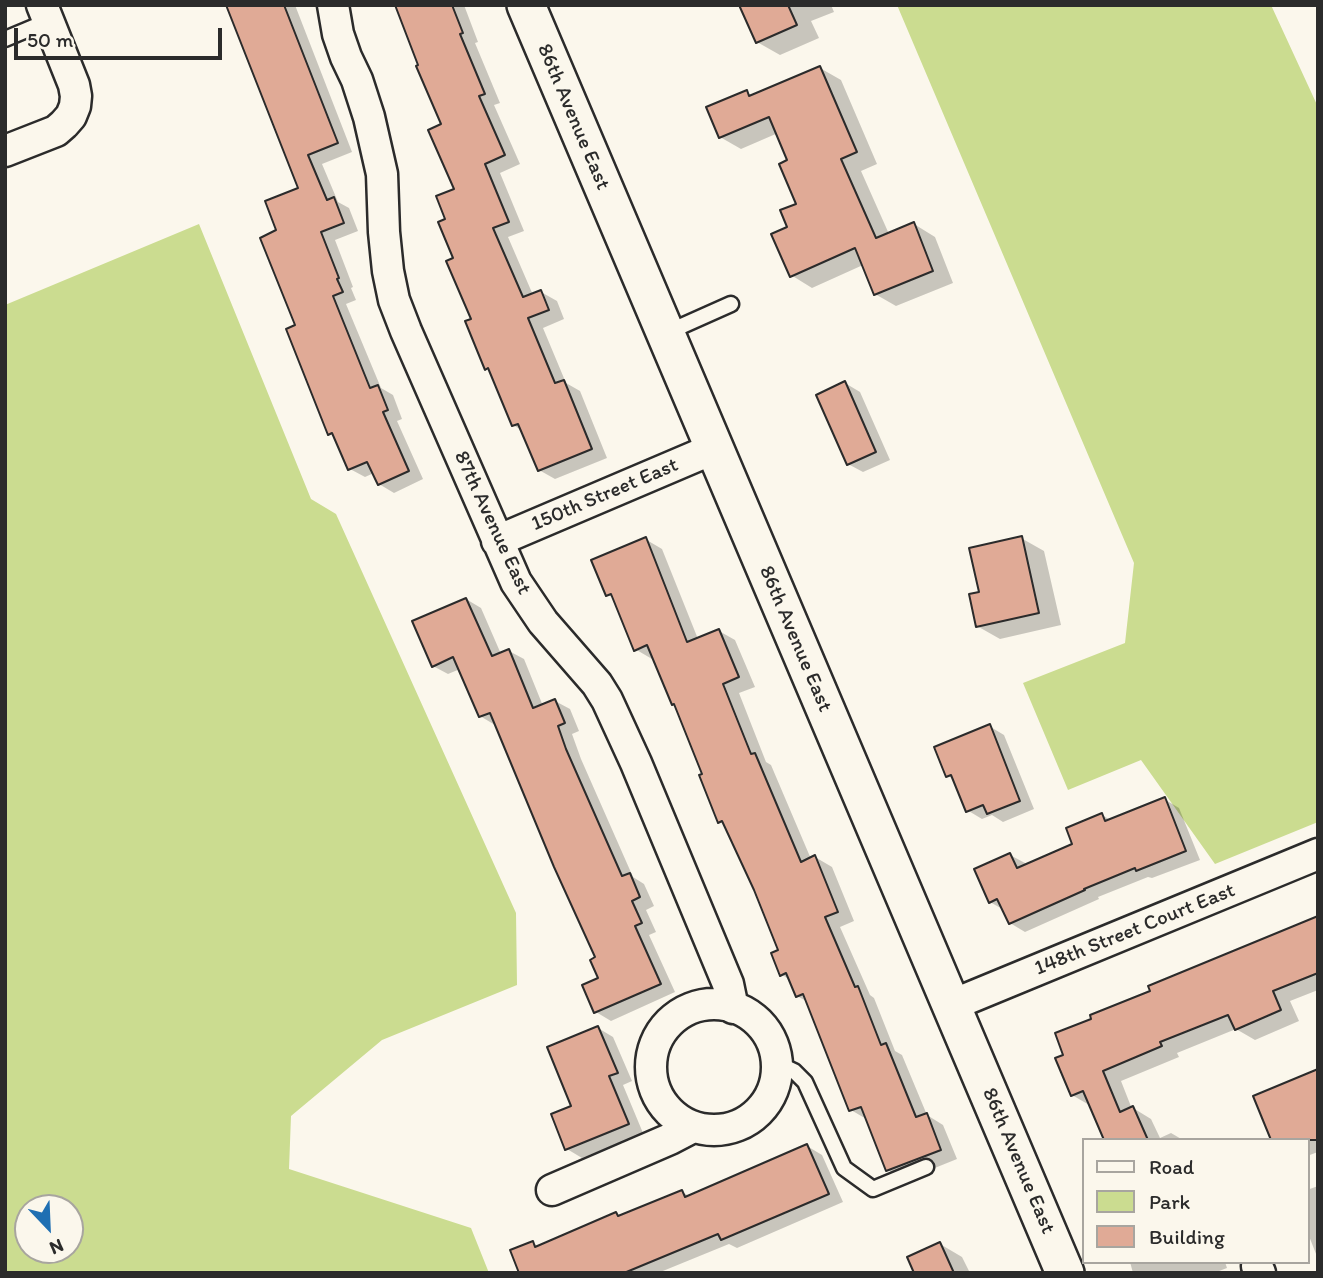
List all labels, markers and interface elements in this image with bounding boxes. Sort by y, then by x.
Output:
scale bar [18,14,226,58]
text: 50 m [27,27,73,52]
street label: 86th Avenue East [531,40,615,194]
street label: 87th Avenue East [448,447,536,599]
street label: 150th Street East [528,453,682,537]
street label: 86th Avenue East [753,562,837,716]
street label: 148th Street Court East [1031,878,1239,982]
street label: 86th Avenue East [976,1084,1060,1238]
legend [1082,1138,1309,1264]
text: Road [1149,1154,1194,1179]
text: Park [1149,1189,1190,1214]
north arrow [14,1194,84,1264]
text: Building [1149,1224,1225,1249]
text: N [46,1234,67,1260]

